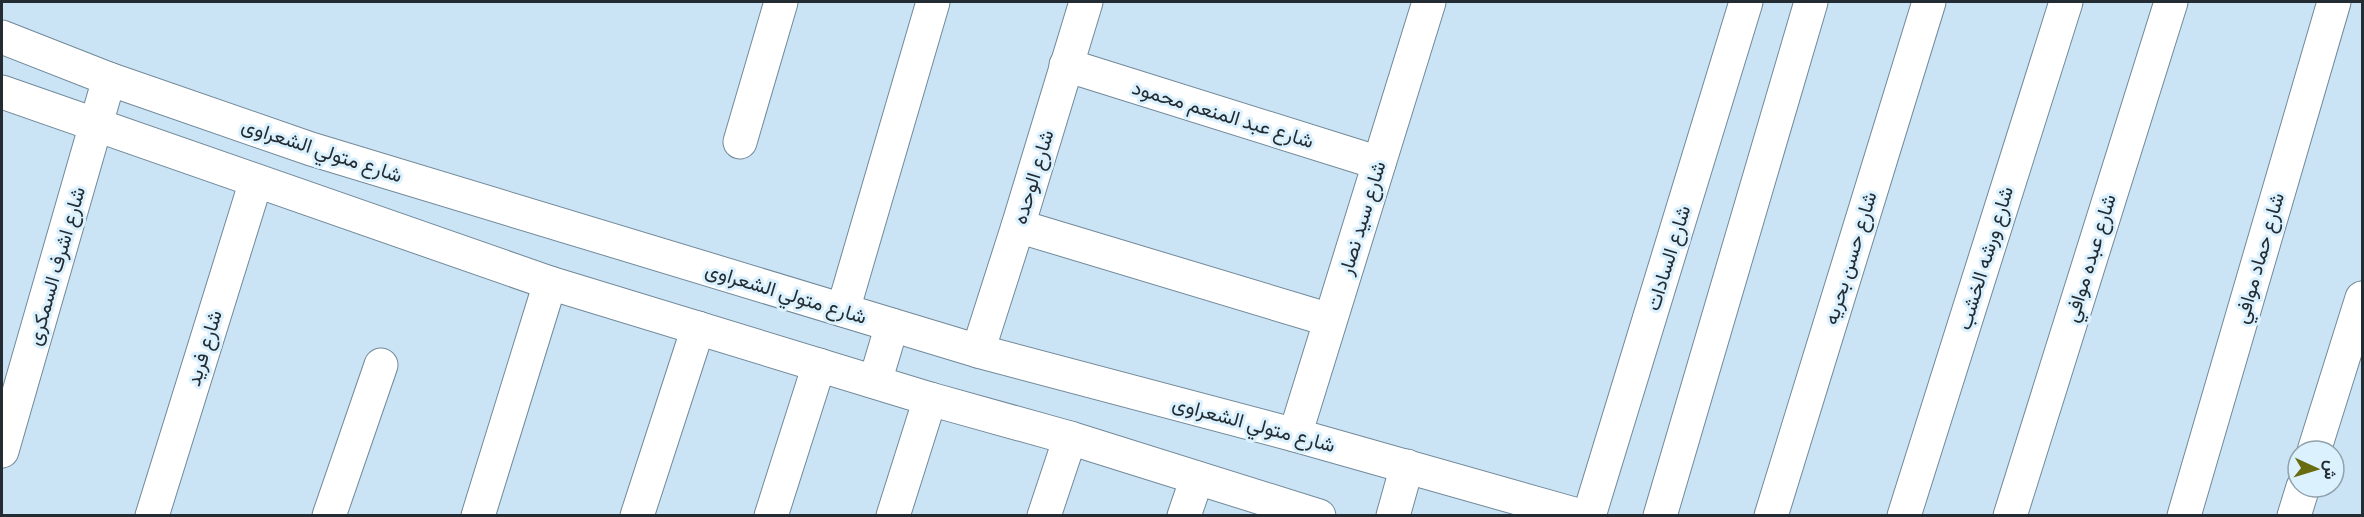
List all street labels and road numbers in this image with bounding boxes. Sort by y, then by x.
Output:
street label: شارع عبد المنعم محمود [1129,74,1317,155]
street label: شارع متولي الشعراوى [237,112,406,192]
street label: شارع الوحده [1006,127,1061,228]
street label: شارع سيد نصار [1332,158,1393,279]
street label: شارع ورشه الخشب [1951,183,2020,333]
street label: شارع اشرف السمكرى [21,184,92,349]
street label: شارع حسن بحريه [1817,188,1884,328]
street label: شارع حماد موافي [2228,189,2294,328]
street label: شارع عبده موافي [2058,191,2126,326]
street label: شارع السادات [1640,202,1697,314]
street label: شارع متولي الشعراوى [701,256,870,334]
street label: شارع فريد [180,307,229,390]
street label: شارع متولي الشعراوى [1169,390,1338,462]

